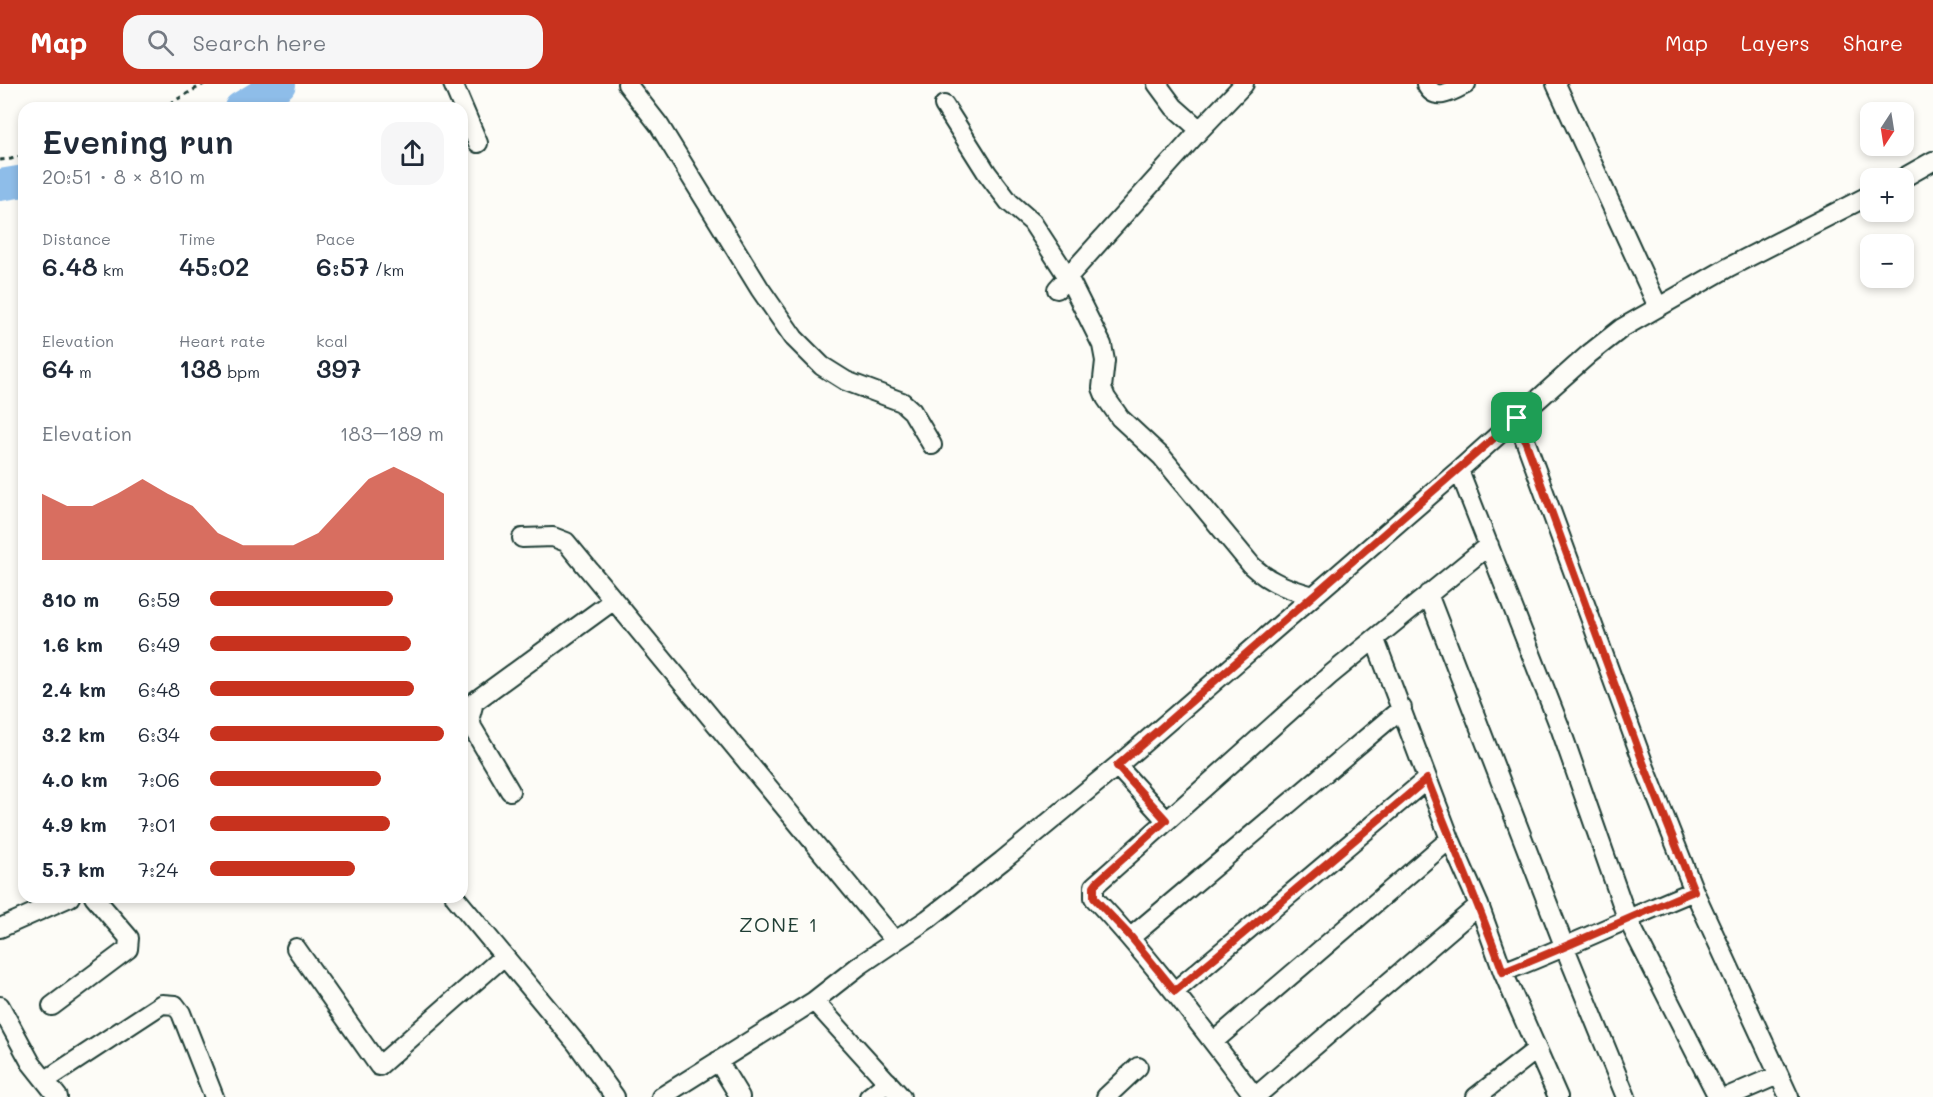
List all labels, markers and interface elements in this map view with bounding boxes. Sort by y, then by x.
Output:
search box [123,15,543,69]
text: Map [30,24,87,60]
icon: search [144,26,177,59]
text: Search here [192,28,326,57]
text: Map [1665,29,1708,56]
text: Layers [1741,29,1810,56]
text: Share [1843,29,1903,56]
north arrow [1860,102,1914,156]
map controls [1860,102,1914,288]
text: Evening run [42,119,234,162]
button: share [381,122,444,185]
text: 20:51 · 8 × 810 m [42,163,205,189]
button: + [1860,168,1914,222]
text: Distance [42,228,111,249]
text: Time [179,228,215,249]
text: Pace [316,228,355,249]
button: − [1860,234,1914,288]
text: 6.48 [42,249,98,283]
text: 45:02 [179,249,249,283]
text: 6:57 [316,249,370,283]
text: km [98,259,124,280]
text: /km [370,259,404,280]
text: Elevation [42,330,114,351]
text: Heart rate [179,330,265,351]
text: kcal [316,330,348,351]
text: 64 [42,351,74,385]
text: 138 [179,351,222,385]
text: 397 [316,351,362,385]
text: m [74,361,92,382]
text: bpm [222,361,260,382]
pin [1491,392,1542,443]
icon: arrive [1500,401,1533,434]
text: Elevation [42,420,132,446]
text: 183–189 m [340,420,444,446]
text: 810 m [42,586,99,612]
text: 6:59 [138,586,180,612]
text: 1.6 km [42,631,103,657]
text: 6:49 [138,631,180,657]
text: 2.4 km [42,676,106,702]
text: 6:48 [138,676,180,702]
text: 3.2 km [42,721,105,747]
text: 6:34 [138,721,180,747]
text: 4.0 km [42,766,108,792]
text: 7:06 [138,766,180,792]
text: 4.9 km [42,811,107,837]
text: 7:01 [138,811,177,837]
text: 5.7 km [42,856,105,882]
text: 7:24 [138,856,178,882]
district label: ZONE 1 [739,911,819,937]

